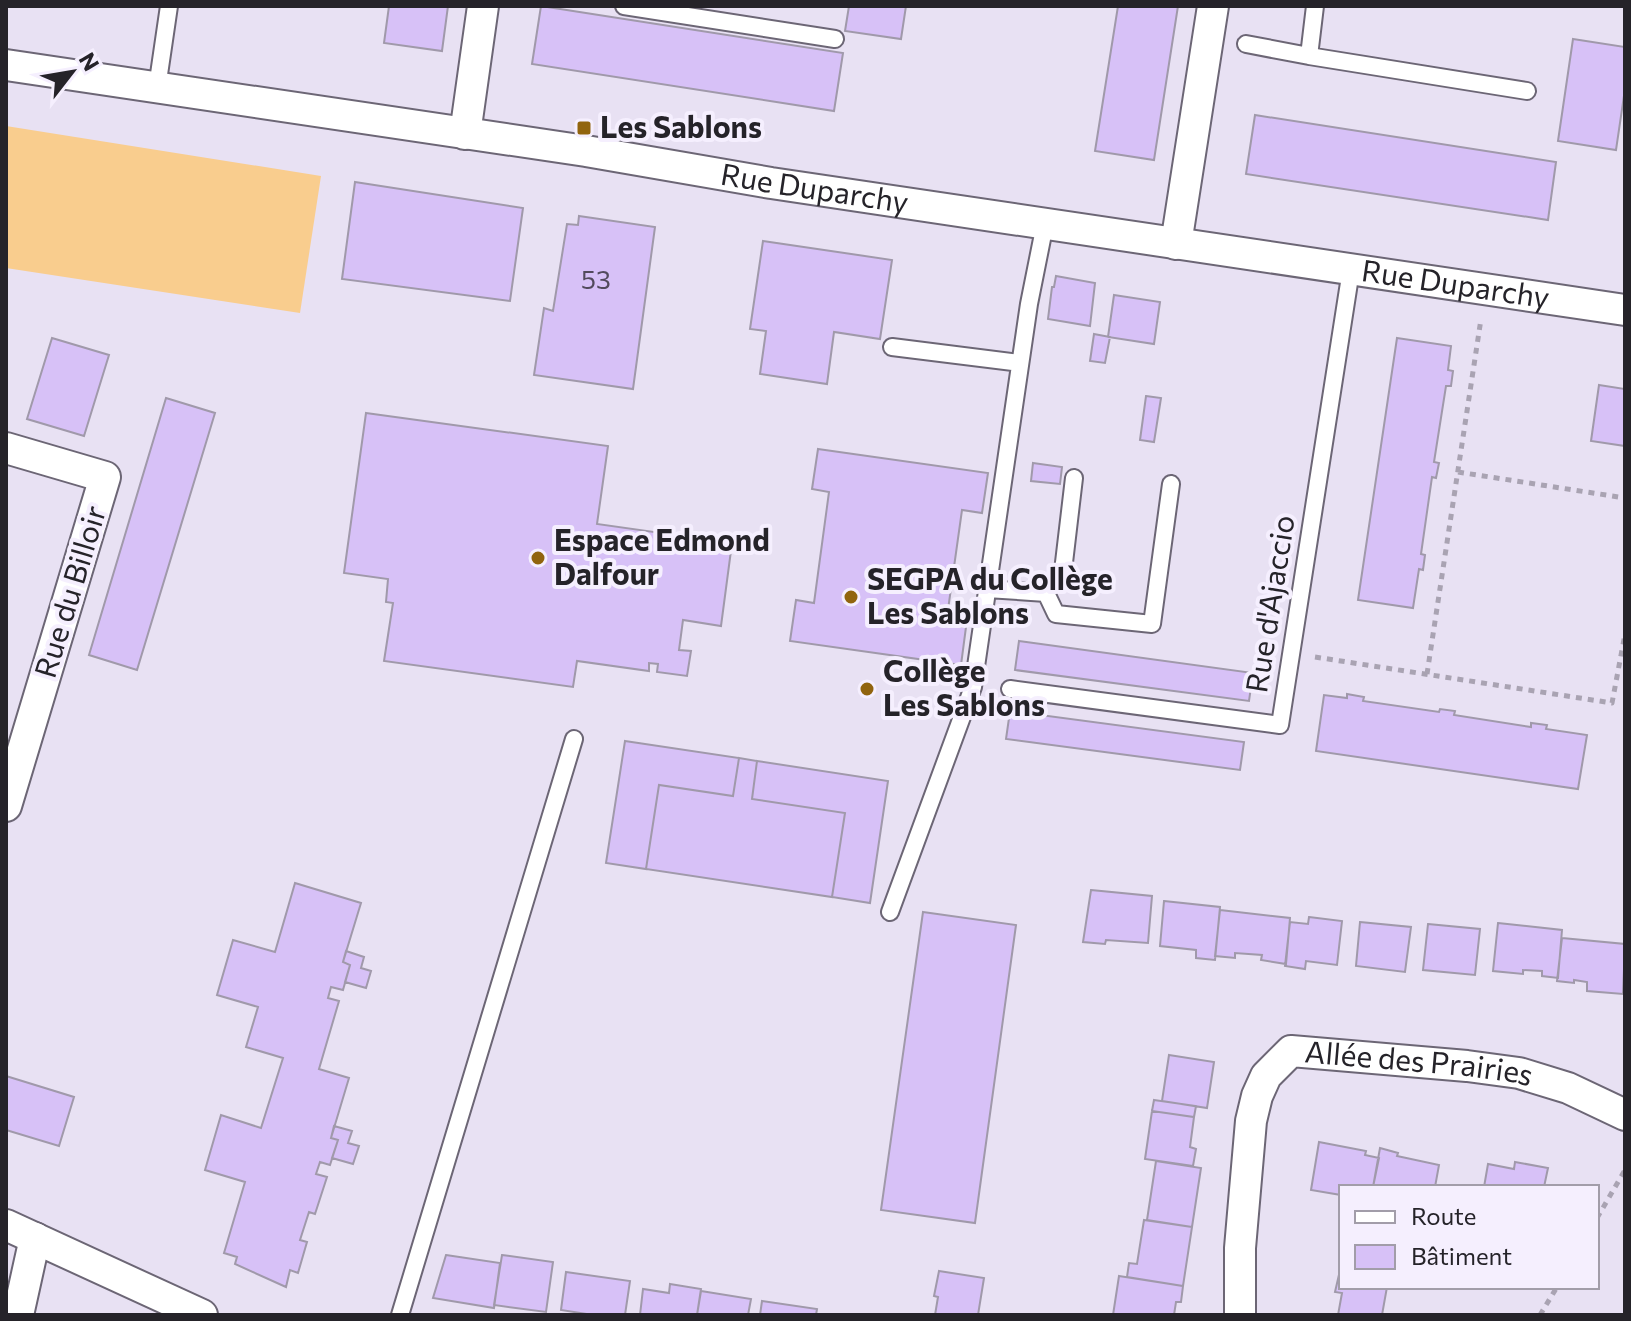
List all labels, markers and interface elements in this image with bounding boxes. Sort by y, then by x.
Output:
north arrow [32,32,112,112]
text: N [74,47,105,75]
place label: Les Sablons [600,107,762,144]
marker: Les Sablons [575,119,593,137]
street label: Rue Duparchy [718,154,911,219]
street label: Rue Duparchy [1359,250,1552,315]
house number: 53 [581,263,611,294]
street label: Rue du Billoir [25,501,112,682]
street label: Rue d'Ajaccio [1236,512,1301,695]
place label: Espace Edmond Dalfour [554,520,770,591]
marker: Espace Edmond Dalfour [529,549,547,567]
place label: SEGPA du Collège Les Sablons [867,559,1113,630]
marker: SEGPA du Collège Les Sablons [842,588,860,606]
place label: Collège Les Sablons [883,651,1045,722]
marker: Collège Les Sablons [858,680,876,698]
street label: Allée des Prairies [1304,1031,1538,1092]
legend [1339,1185,1599,1289]
text: Route [1411,1201,1476,1230]
text: Bâtiment [1411,1241,1512,1270]

